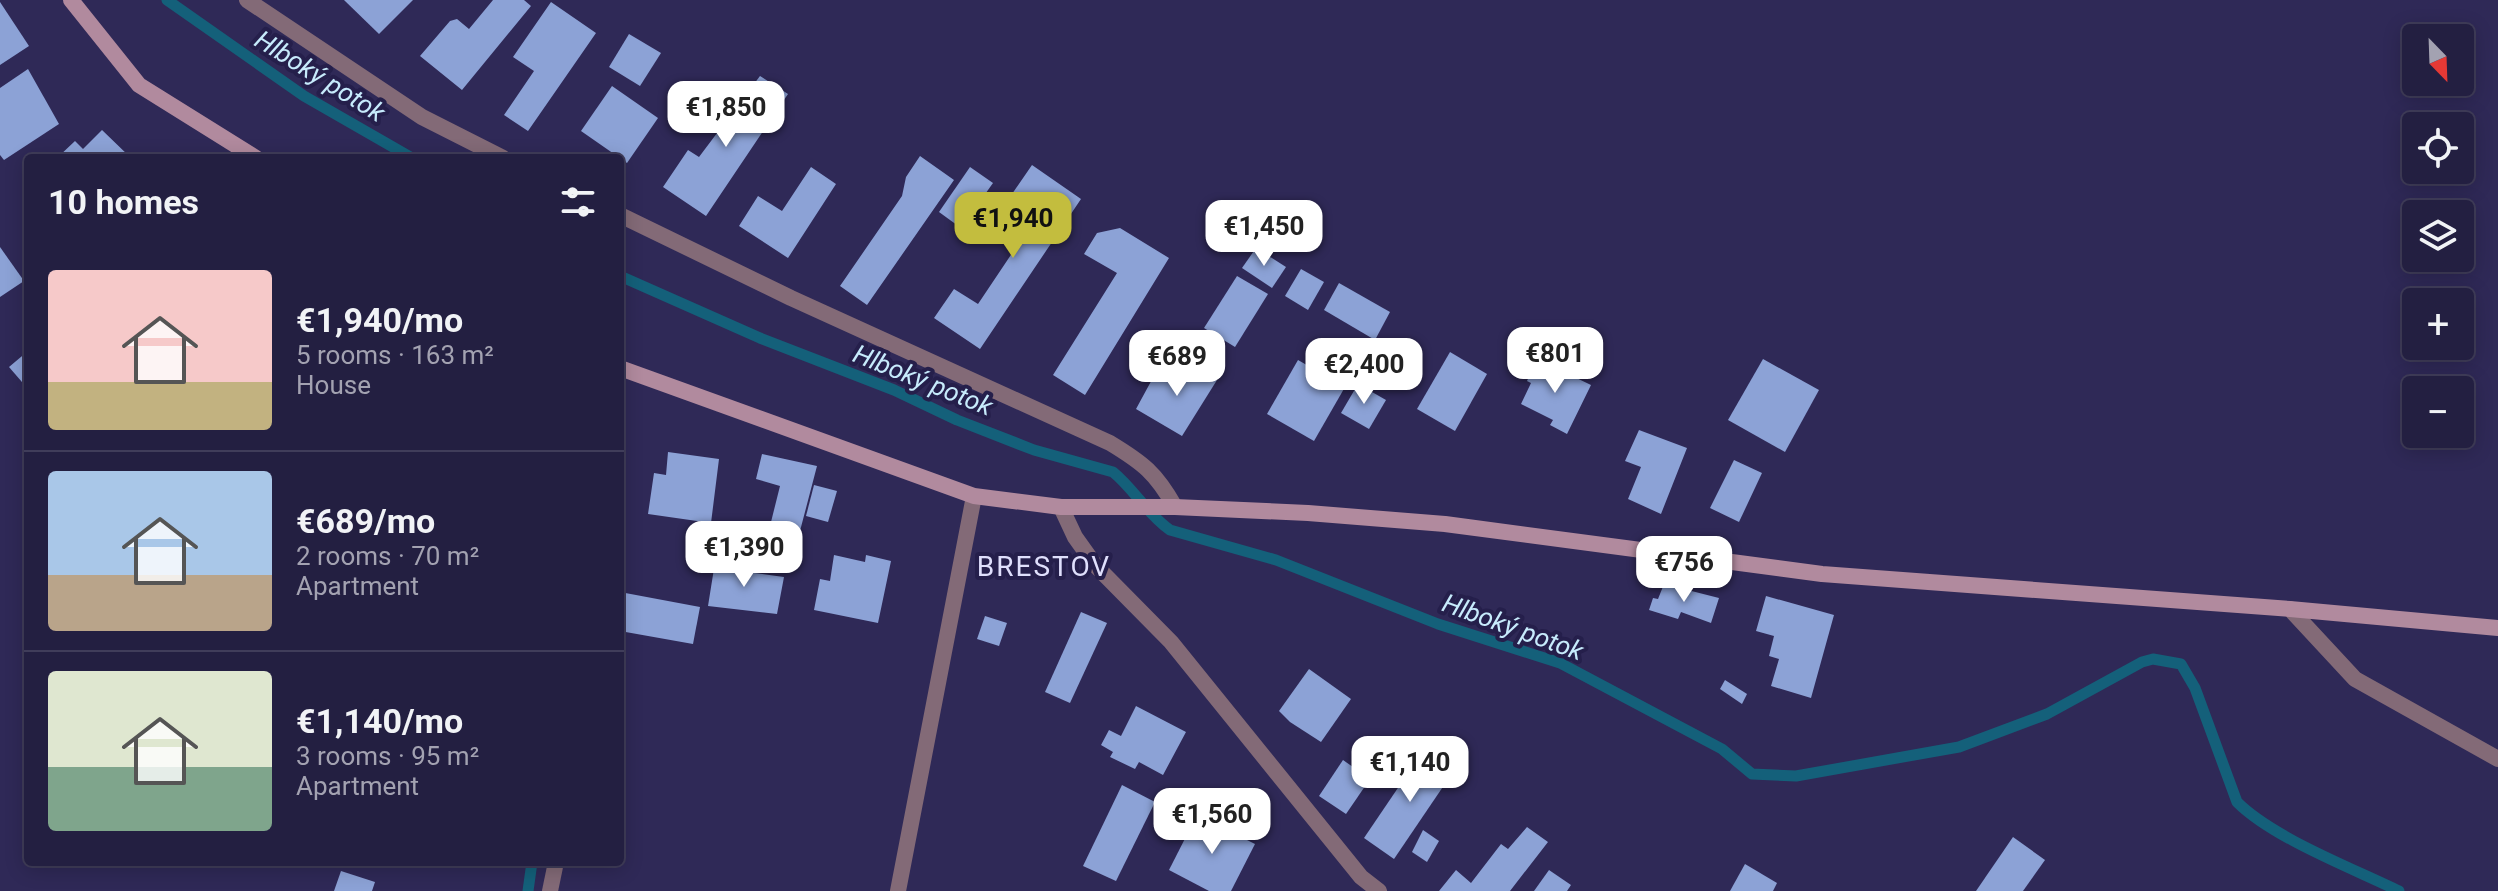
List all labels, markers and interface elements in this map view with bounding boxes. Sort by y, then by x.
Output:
water label: Hlboký potok [250,24,392,128]
north arrow [2402,24,2474,96]
map controls [2402,24,2474,448]
pin: €1,850 [661,81,791,149]
text: €1,850 [686,92,766,122]
button: locate [2402,112,2474,184]
icon: filters [556,180,600,224]
text: 10 homes [48,182,199,222]
pin: €1,940 [948,192,1078,260]
pin: €1,450 [1199,200,1329,268]
button: layers [2402,200,2474,272]
text: €1,940 [973,203,1053,233]
text: €1,450 [1224,211,1304,241]
button: + [2402,288,2474,360]
text: €1,940/mo [296,300,463,340]
icon: home [112,302,208,398]
pin: €801 [1508,327,1602,395]
pin: €689 [1130,330,1224,398]
water label: Hlboký potok [849,338,998,422]
pin: €2,400 [1299,338,1429,406]
text: €801 [1525,338,1585,368]
text: 5 rooms · 163 m² [296,340,494,370]
text: €689 [1147,341,1207,371]
text: €2,400 [1324,349,1404,379]
text: House [296,370,371,400]
button: − [2402,376,2474,448]
text: €689/mo [296,501,435,541]
icon: home [112,503,208,599]
pin: €1,390 [679,521,809,589]
text: €1,390 [704,532,784,562]
pin: €756 [1637,536,1731,604]
text: 2 rooms · 70 m² [296,541,479,571]
text: €756 [1654,547,1714,577]
district label: BRESTOV [977,550,1111,583]
text: Apartment [296,571,419,601]
water label: Hlboký potok [1439,588,1589,667]
text: €1,140/mo [296,701,463,741]
icon: home [112,703,208,799]
pin: €1,140 [1345,736,1475,804]
text: 3 rooms · 95 m² [296,741,479,771]
text: €1,140 [1370,747,1450,777]
text: Apartment [296,771,419,801]
pin: €1,560 [1147,788,1277,856]
text: €1,560 [1172,799,1252,829]

